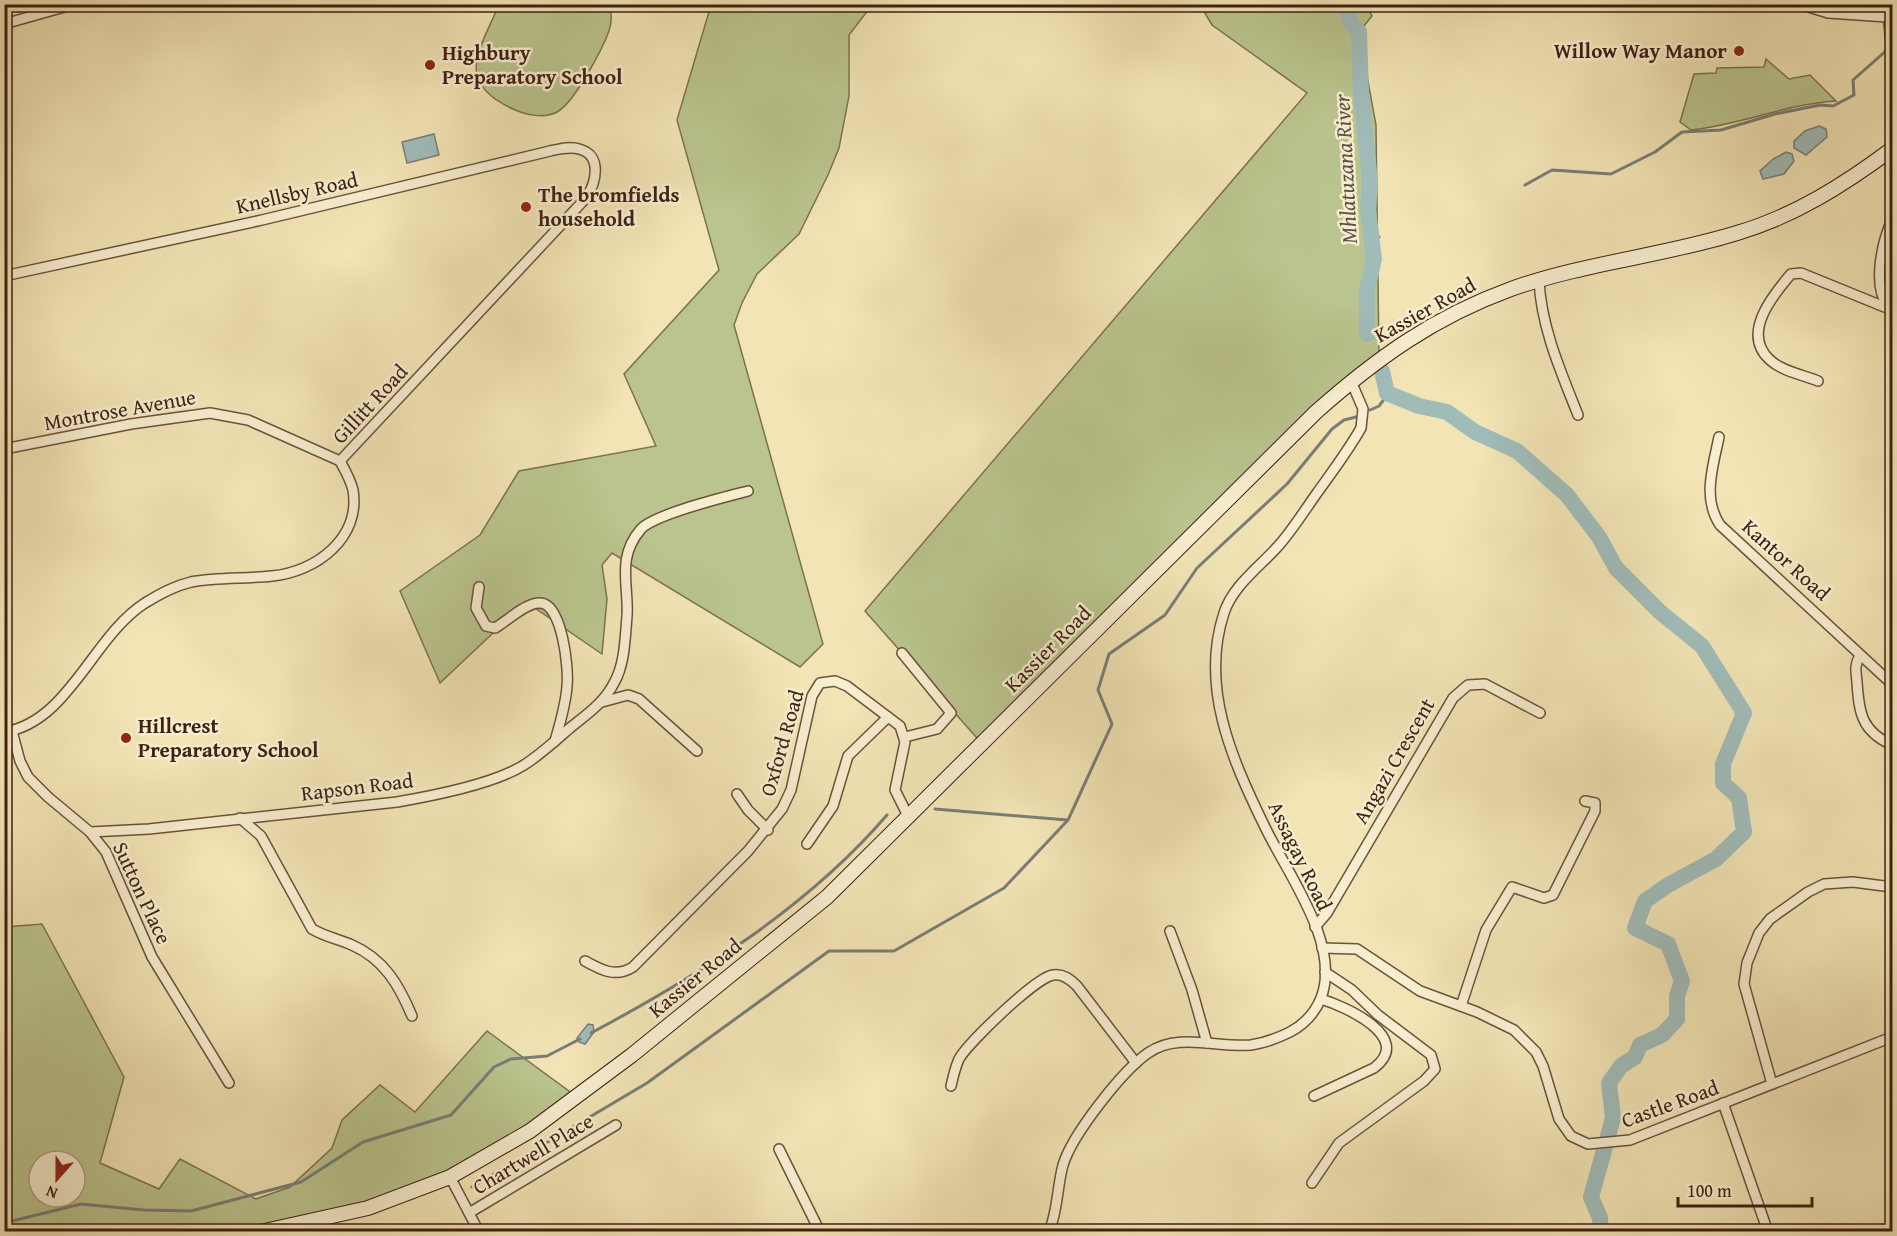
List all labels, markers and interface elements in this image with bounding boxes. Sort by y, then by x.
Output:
place label: Willow Way Manor [1554,35,1727,66]
place label: Highbury Preparatory School [442,37,623,92]
marker: Willow Way Manor [1732,44,1746,58]
marker: Highbury Preparatory School [423,58,437,72]
water label: Mhlatuzana River [1325,93,1365,245]
street label: Knellsby Road [233,163,362,222]
place label: The bromfields household [538,179,679,234]
marker: The bromfields household [519,200,533,214]
street label: Kassier Road [1368,268,1482,350]
street label: Gillitt Road [324,356,415,451]
street label: Montrose Avenue [42,381,198,438]
street label: Kantor Road [1735,511,1838,608]
street label: Kassier Road [997,598,1099,699]
street label: Oxford Road [752,685,812,800]
street label: Angazi Crescent [1345,691,1443,830]
place label: Hillcrest Preparatory School [138,710,319,765]
marker: Hillcrest Preparatory School [119,731,133,745]
street label: Rapson Road [299,764,416,809]
street label: Assagay Road [1260,796,1341,917]
street label: Sutton Place [105,836,180,949]
street label: Kassier Road [641,930,749,1025]
street label: Castle Road [1617,1071,1724,1135]
street label: Chartwell Place [466,1105,599,1202]
north arrow [27,1149,87,1209]
scale bar [1678,1170,1812,1208]
text: 100 m [1687,1177,1732,1204]
text: N [42,1180,61,1206]

